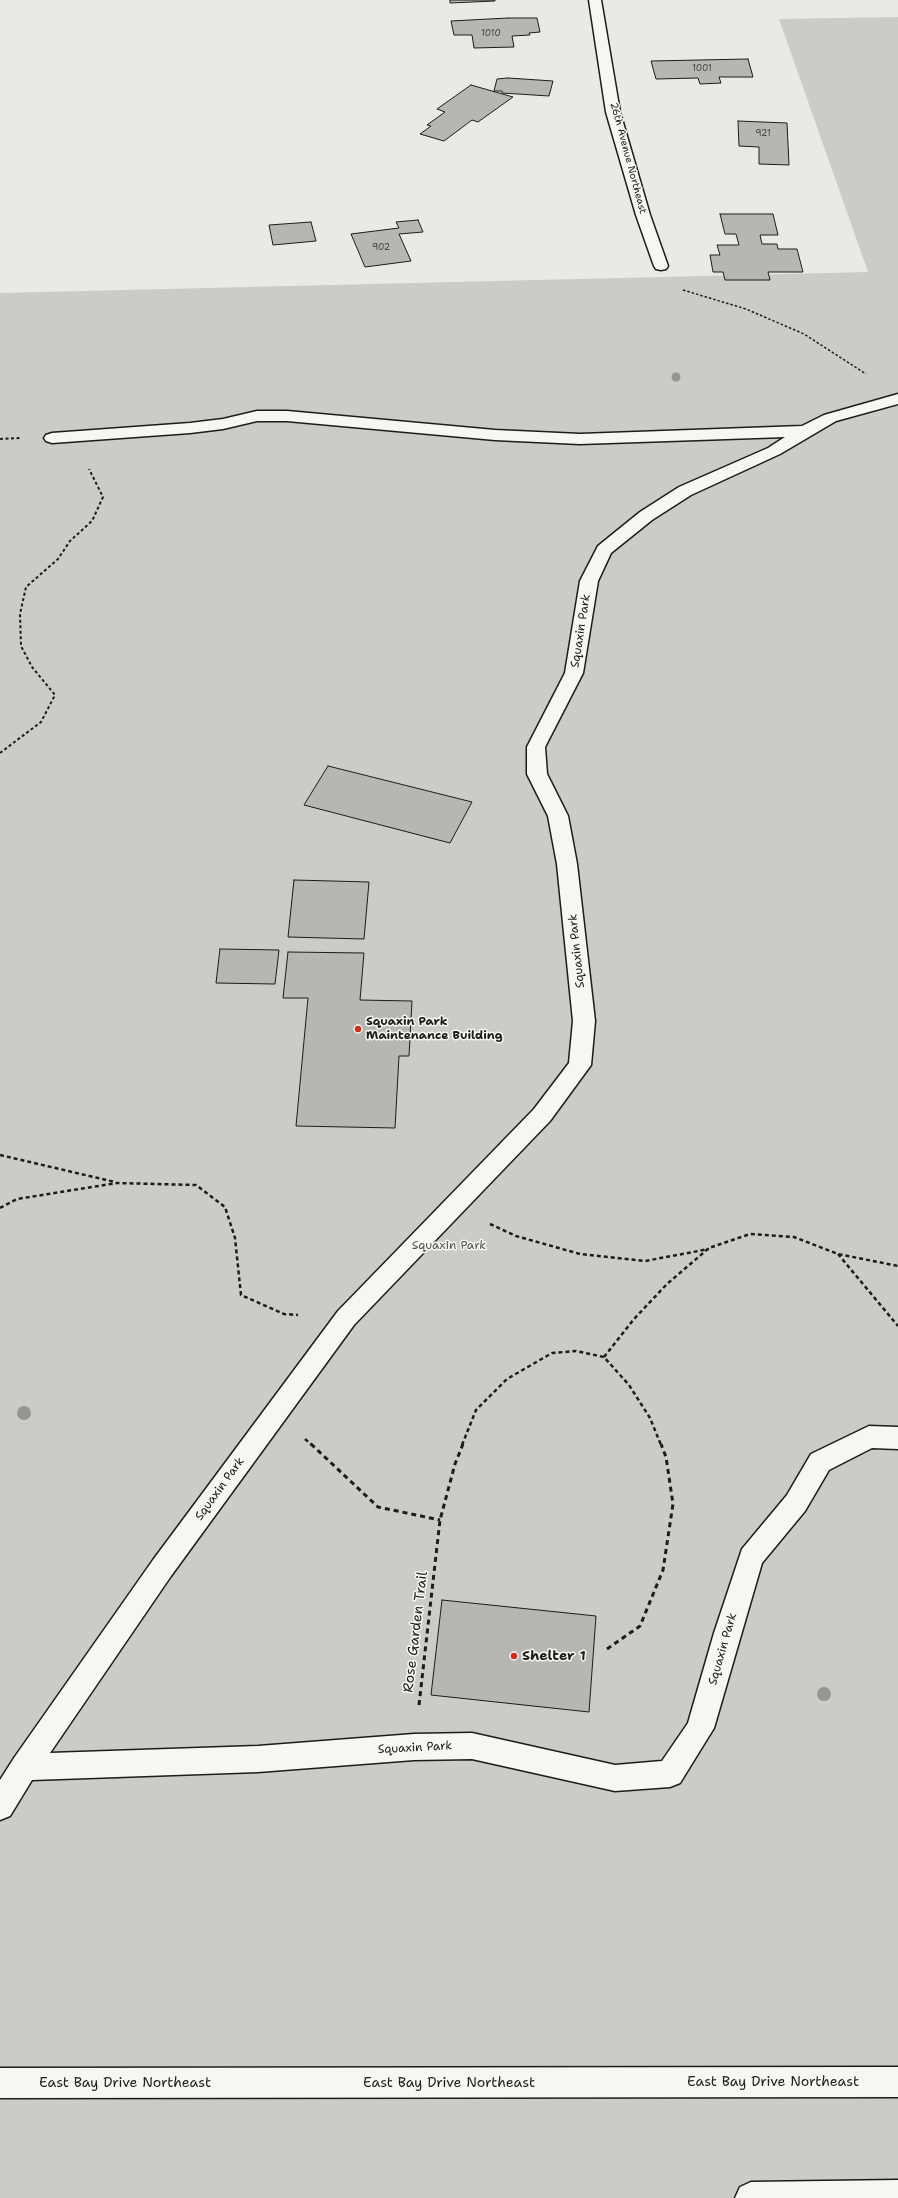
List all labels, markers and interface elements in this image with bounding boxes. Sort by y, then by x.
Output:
house number: 1010 [481,29,501,39]
house number: 1001 [692,64,712,74]
street label: 26th Avenue Northeast [607,101,649,215]
house number: 921 [755,129,771,139]
house number: 902 [372,243,390,253]
street label: Squaxin Park [568,593,594,669]
street label: Squaxin Park [566,913,588,989]
place label: Squaxin Park Maintenance Building [366,1015,502,1043]
marker: Squaxin Park Maintenance Building [353,1024,363,1034]
park label: Squaxin Park [412,1239,486,1253]
street label: Squaxin Park [192,1455,248,1523]
street label: Rose Garden Trail [400,1571,432,1693]
street label: Squaxin Park [706,1611,740,1687]
place label: Shelter 1 [522,1648,586,1664]
marker: Shelter 1 [509,1651,519,1661]
street label: Squaxin Park [377,1739,453,1757]
street label: East Bay Drive Northeast [687,2074,859,2090]
street label: East Bay Drive Northeast [39,2075,211,2091]
street label: East Bay Drive Northeast [363,2075,535,2091]

